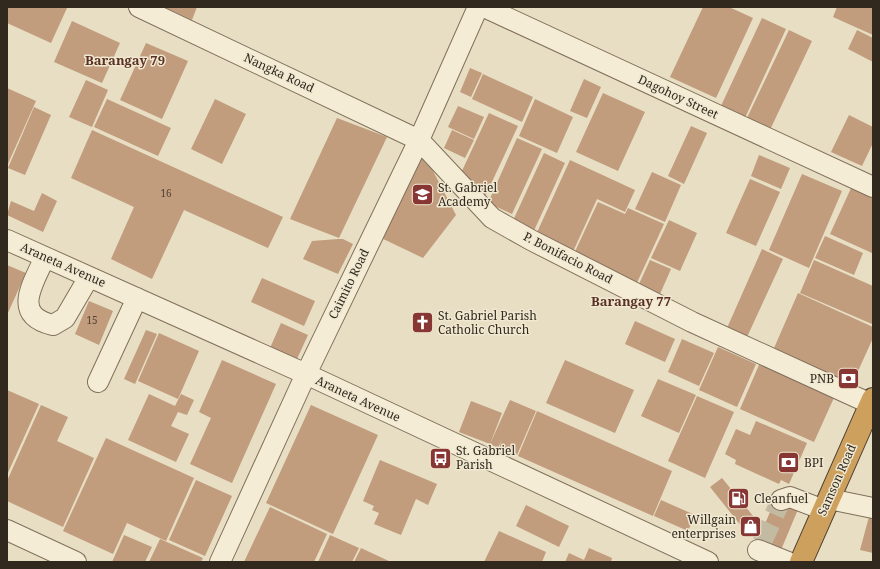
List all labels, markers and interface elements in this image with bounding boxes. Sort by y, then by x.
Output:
street label: Nangka Road [241,49,318,97]
district label: Barangay 79 [85,51,165,69]
street label: Dagohoy Street [635,71,721,123]
place label: St. Gabriel Academy [438,179,497,210]
school or university icon: St. Gabriel Academy [410,182,436,208]
house number: 16 [160,186,172,200]
street label: P. Bonifacio Road [521,228,616,288]
street label: Araneta Avenue [18,238,109,291]
street label: Caimito Road [324,245,373,322]
district label: Barangay 77 [591,292,671,310]
place label: St. Gabriel Parish Catholic Church [438,307,537,338]
church icon: St. Gabriel Parish Catholic Church [409,310,435,336]
house number: 15 [86,313,98,327]
bank icon: PNB [836,366,862,392]
place label: PNB [810,370,834,387]
street label: Araneta Avenue [313,371,403,426]
street label: Samson Road [813,441,860,518]
place label: St. Gabriel Parish [456,442,515,473]
bus stop icon: St. Gabriel Parish [427,445,453,471]
bank icon: BPI [776,450,802,476]
place label: BPI [804,454,824,471]
fuel station icon: Cleanfuel [726,486,752,512]
place label: Cleanfuel [754,490,808,507]
place label: Willgain enterprises [671,511,736,542]
shop icon: Willgain enterprises [738,514,764,540]

